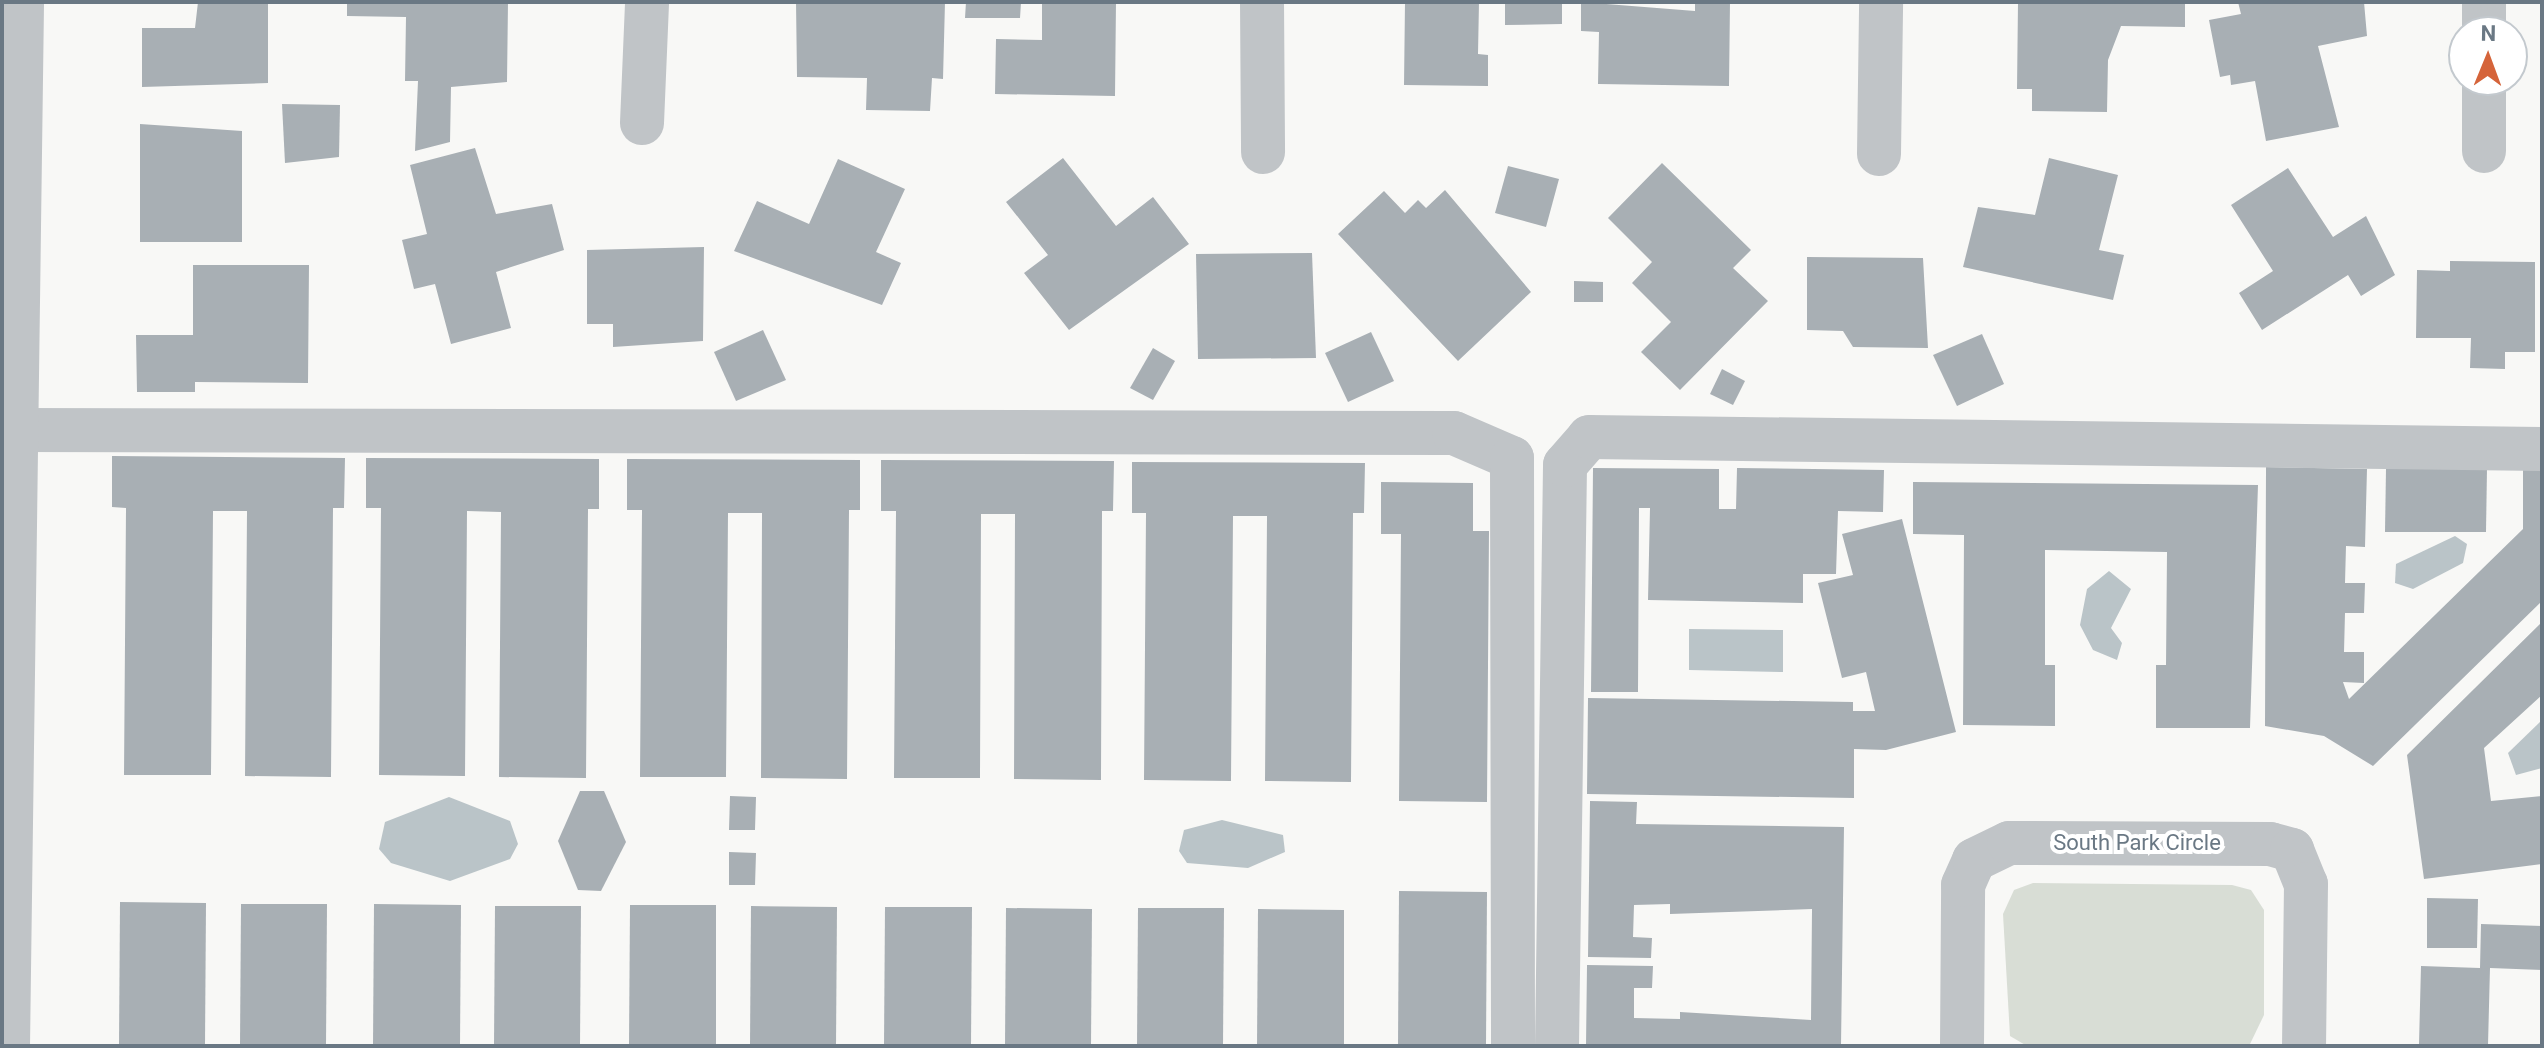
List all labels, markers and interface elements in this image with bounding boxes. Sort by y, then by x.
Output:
north arrow [2448,16,2528,96]
text: N [2480,21,2496,46]
street label: South Park Circle [2053,830,2221,856]

